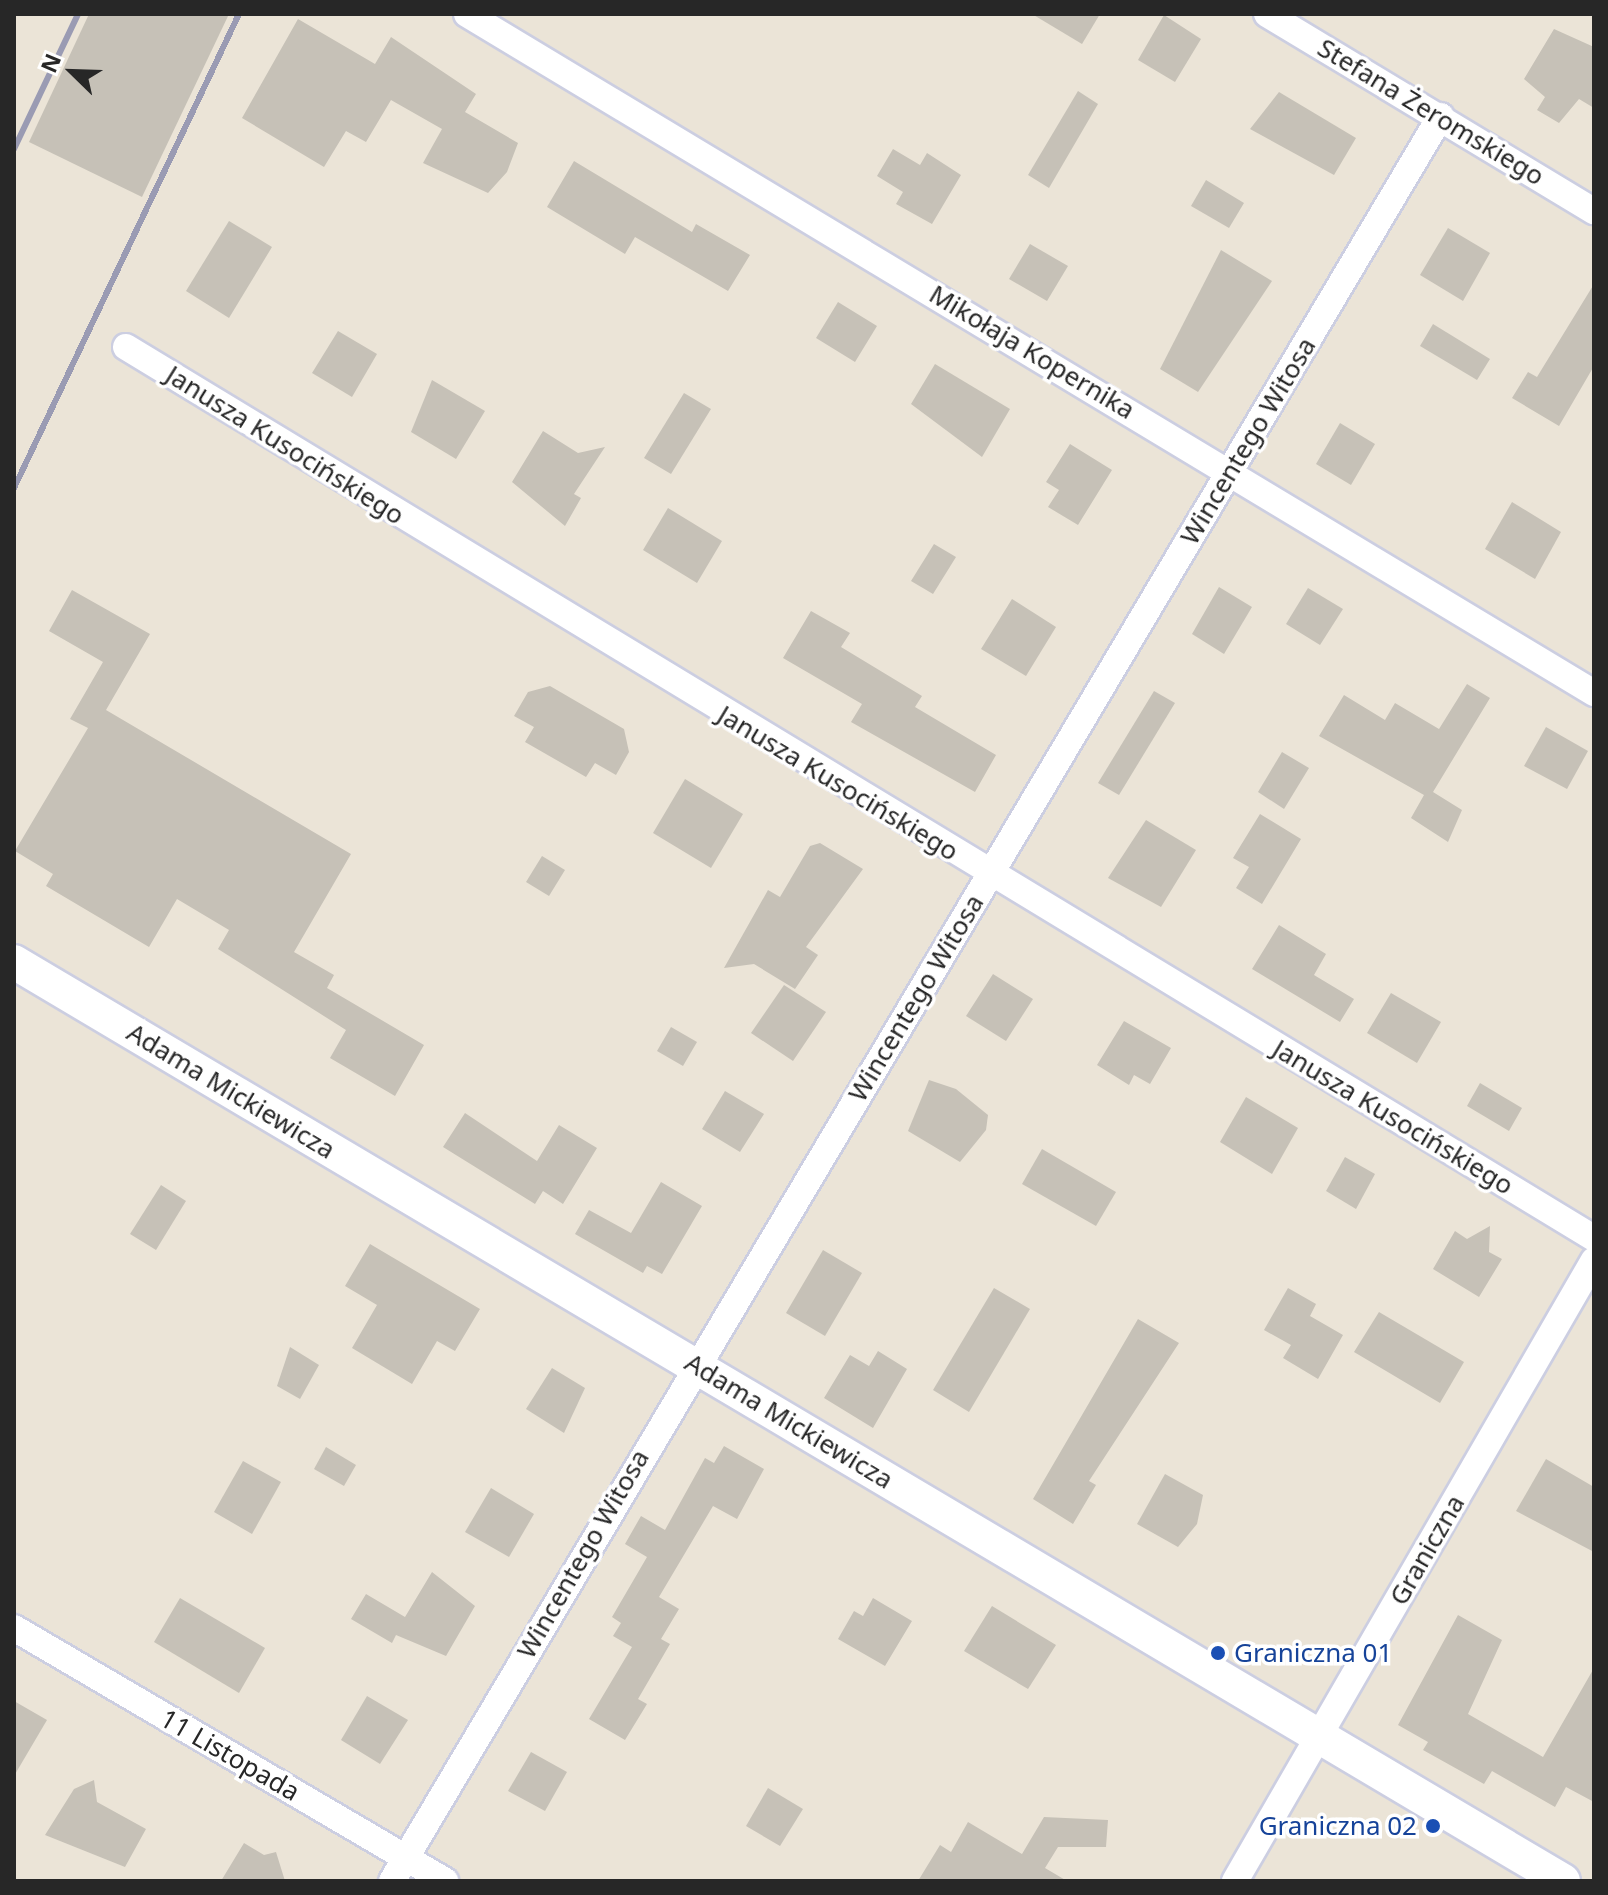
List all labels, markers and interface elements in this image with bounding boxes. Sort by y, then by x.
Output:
north arrow [32,32,112,112]
street label: Stefana Żeromskiego [1312,32,1550,192]
text: N [33,49,67,77]
street label: Mikołaja Kopernika [924,278,1140,426]
street label: Wincentego Witosa [1174,332,1322,550]
street label: Janusza Kusocińskiego [160,359,410,531]
street label: Janusza Kusocińskiego [712,699,964,867]
street label: Wincentego Witosa [842,889,990,1107]
street label: Adama Mickiewicza [121,1017,341,1165]
street label: Janusza Kusocińskiego [1267,1033,1519,1201]
street label: Adama Mickiewicza [679,1347,899,1495]
street label: Wincentego Witosa [511,1444,655,1664]
street label: Graniczna [1383,1489,1471,1611]
place label: Graniczna 01 [1234,1637,1392,1669]
marker: Graniczna 01 [1209,1644,1227,1662]
street label: 11 Listopada [155,1703,305,1807]
place label: Graniczna 02 [1259,1810,1417,1842]
marker: Graniczna 02 [1424,1817,1442,1835]

